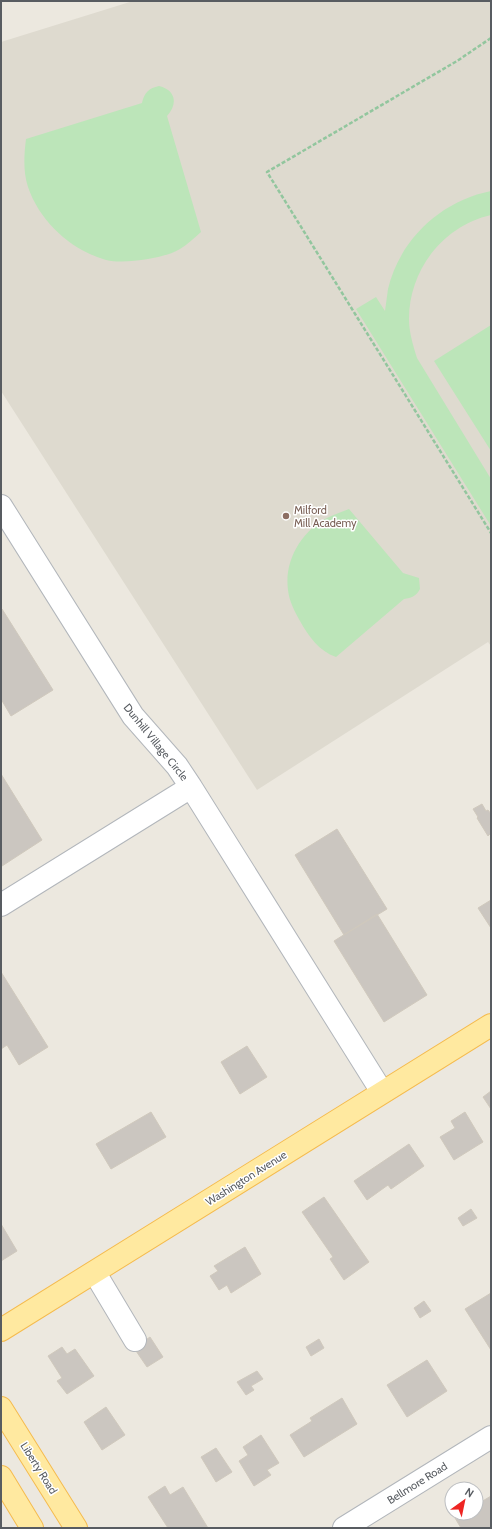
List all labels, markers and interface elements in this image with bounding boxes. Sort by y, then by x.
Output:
place label: Milford Mill Academy [294,503,357,530]
marker: Milford Mill Academy [281,511,291,521]
street label: Dunhill Village Circle [121,701,192,784]
street label: Washington Avenue [203,1147,289,1209]
street label: Liberty Road [18,1439,60,1497]
street label: Bellmore Road [384,1459,450,1507]
north arrow [444,1481,484,1521]
text: N [462,1485,477,1501]

